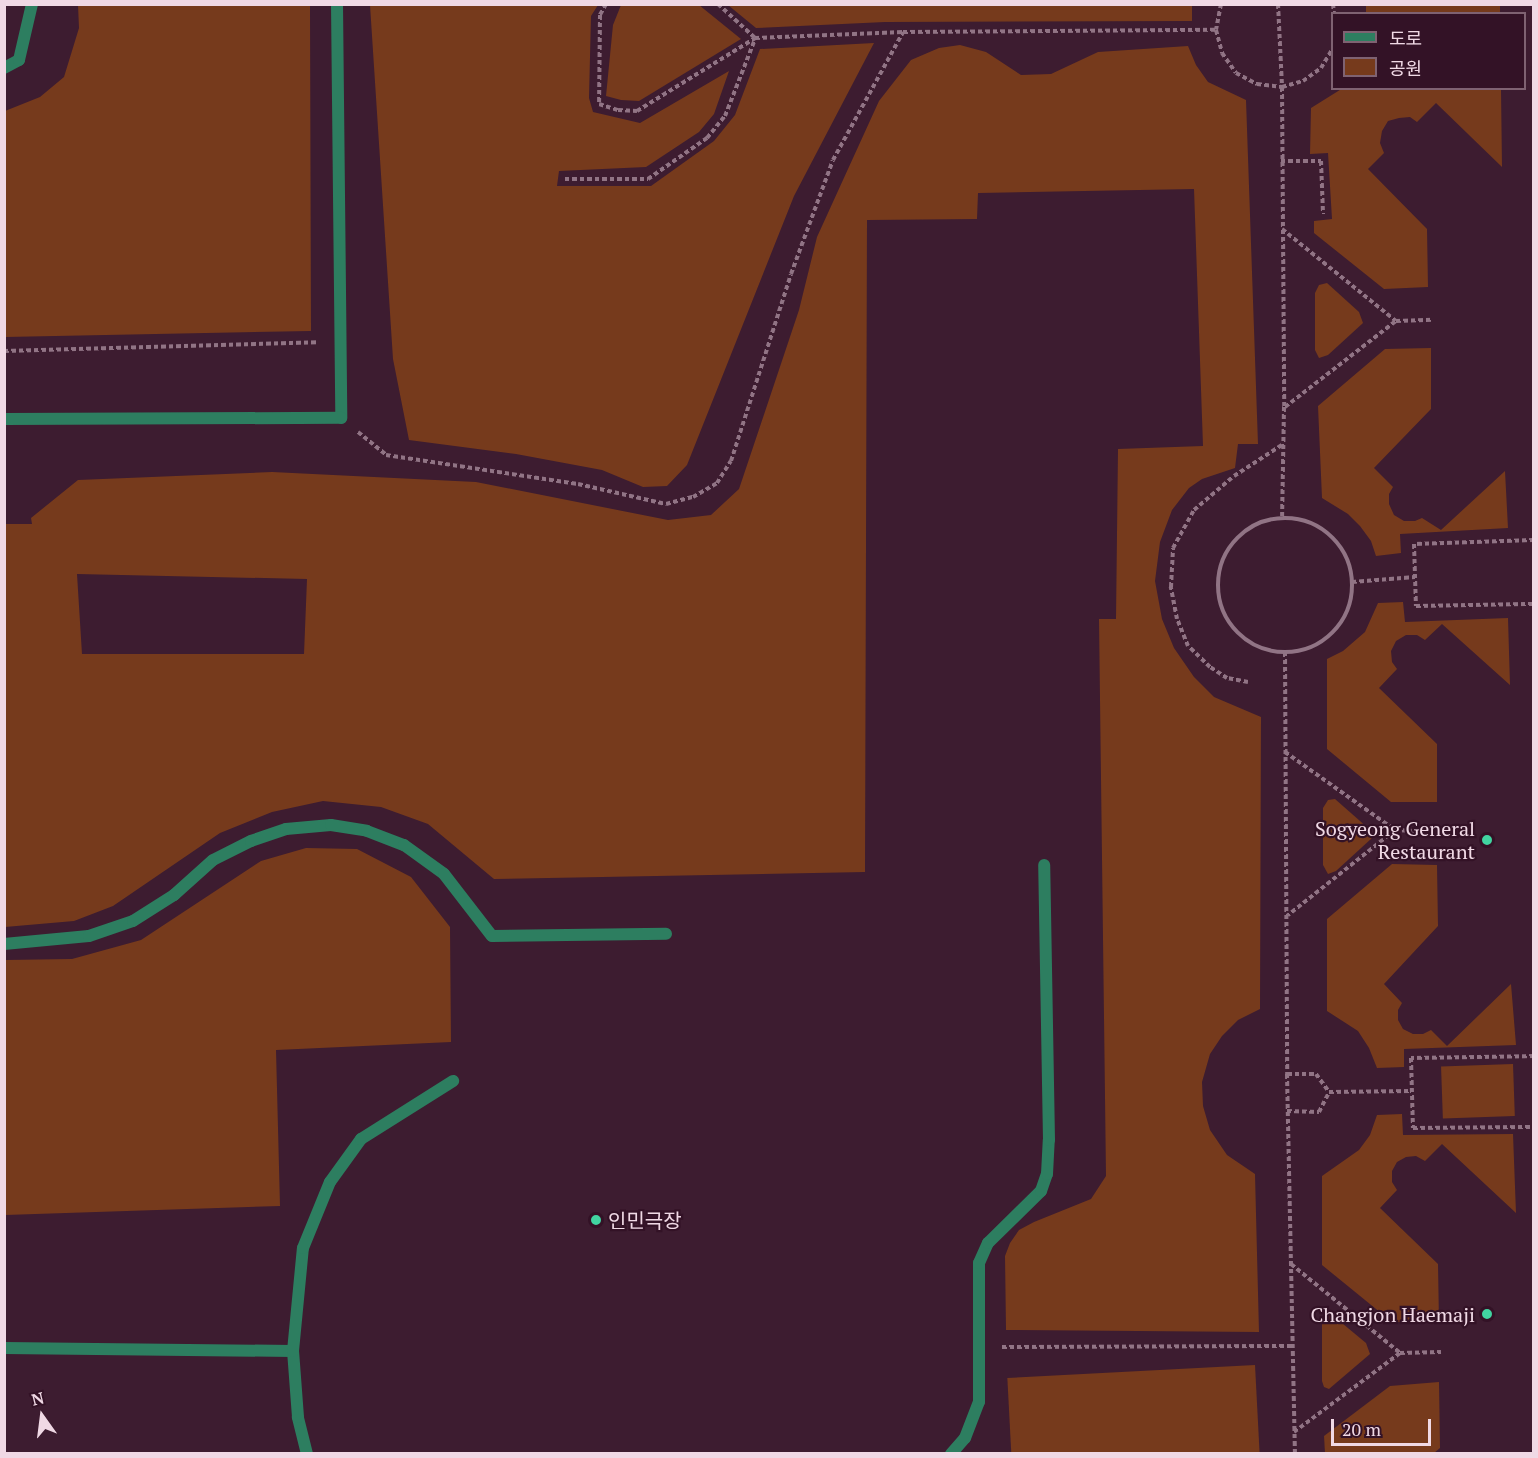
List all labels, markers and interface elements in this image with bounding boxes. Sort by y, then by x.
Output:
legend [1331,12,1526,90]
text: 도로 [1389,26,1422,50]
text: 공원 [1389,56,1422,80]
place label: Sogyeong General Restaurant [1315,816,1475,863]
marker: Sogyeong General Restaurant [1480,833,1494,847]
place label: 인민극장 [608,1208,682,1232]
marker: 인민극장 [589,1213,603,1227]
place label: Changjon Haemaji [1310,1302,1475,1326]
marker: Changjon Haemaji [1480,1307,1494,1321]
north arrow [12,1386,72,1446]
text: N [29,1386,46,1411]
scale bar [1334,1407,1434,1445]
text: 20 m [1342,1417,1381,1441]

